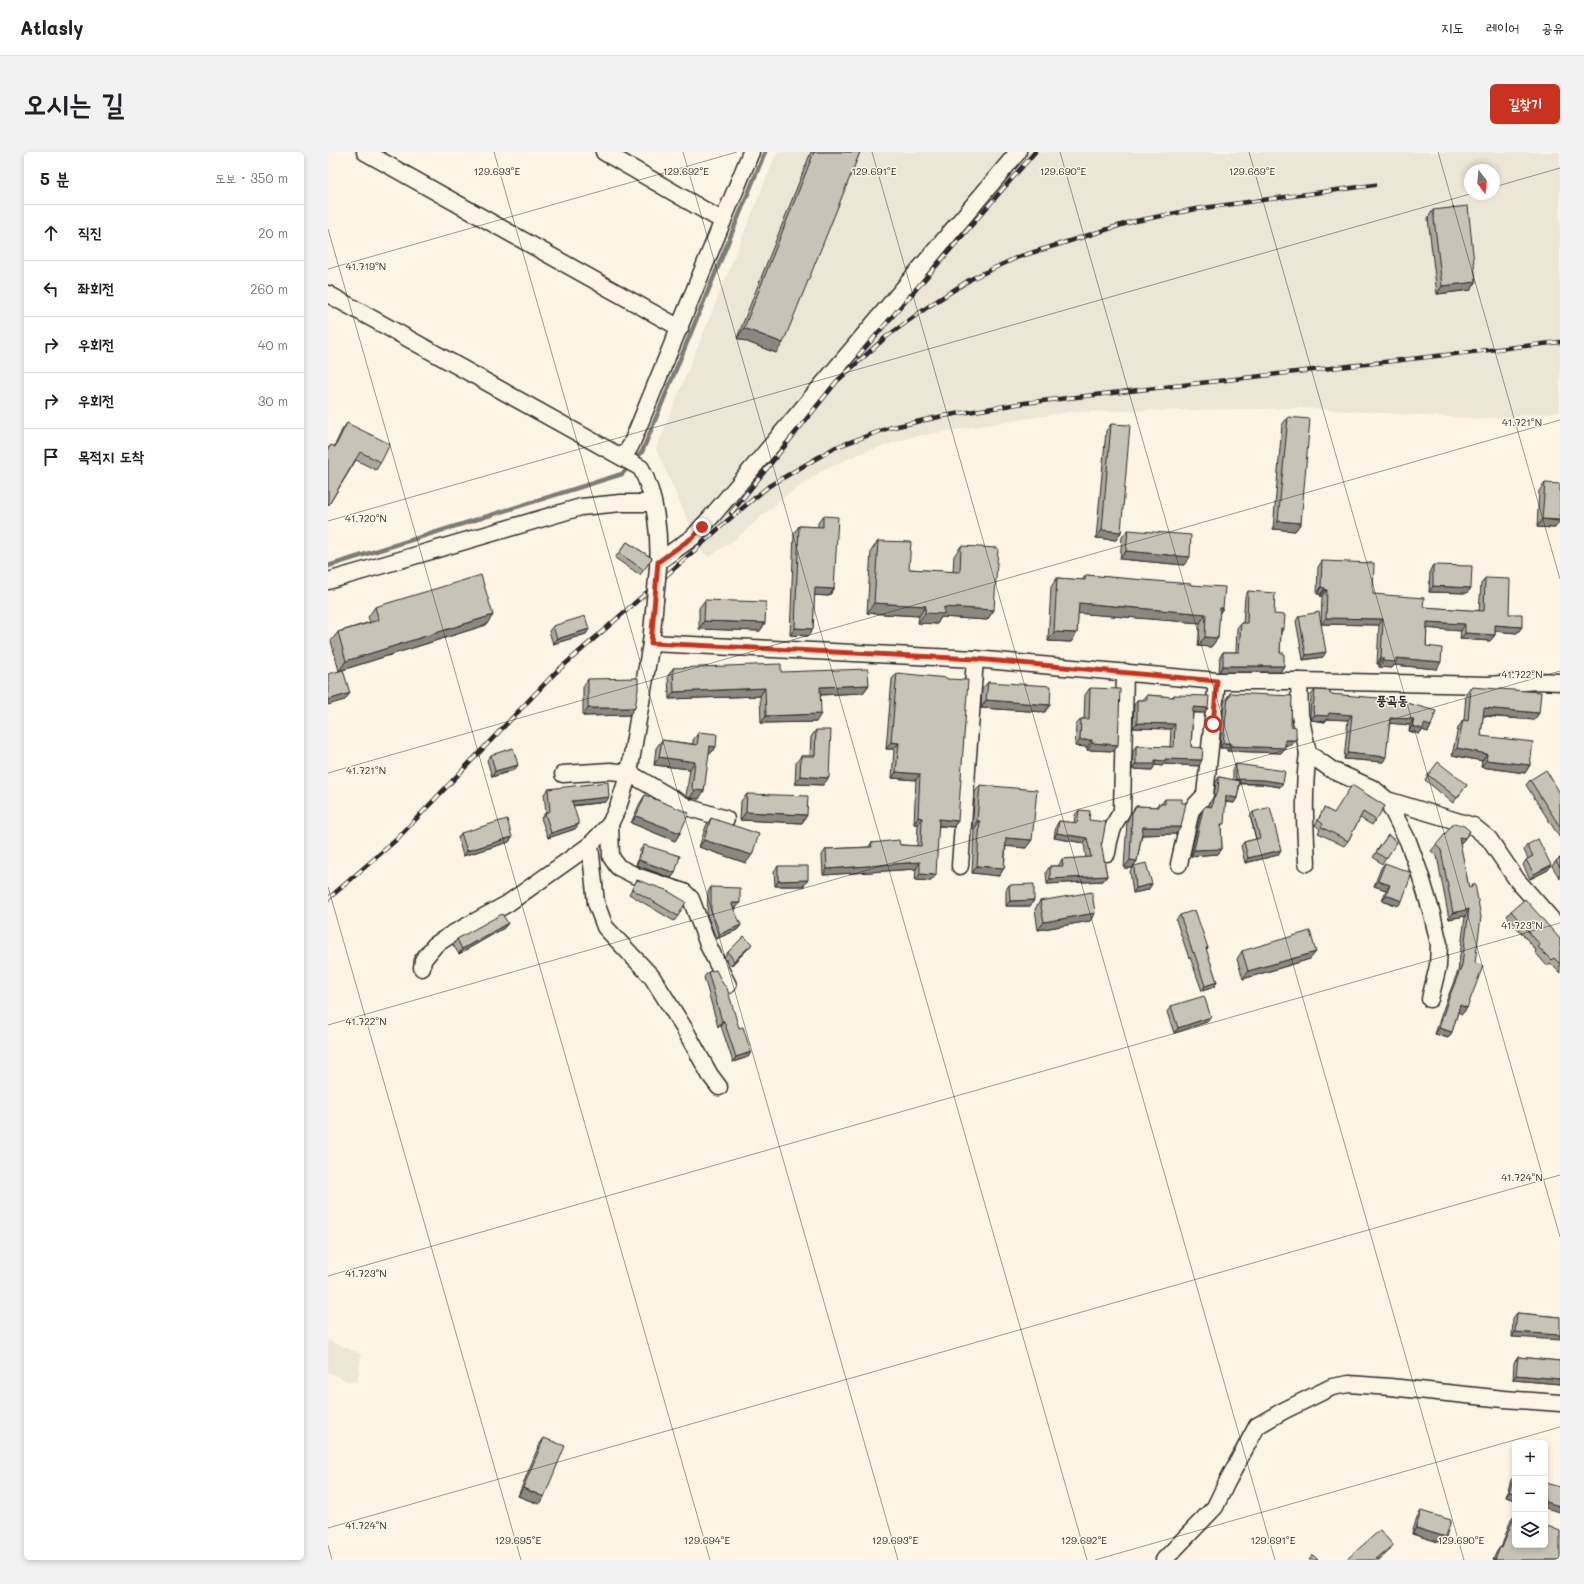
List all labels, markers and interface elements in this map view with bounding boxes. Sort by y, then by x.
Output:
text: Atlasly [20,15,83,40]
text: 지도 [1441,18,1464,37]
text: 레이어 [1486,18,1519,37]
text: 공유 [1541,18,1564,37]
button: 길찾기 [1490,84,1560,124]
text: 오시는 길 [24,85,124,121]
text: 129.693°E [474,164,520,178]
text: 129.692°E [663,164,709,178]
text: 129.691°E [852,164,897,178]
text: 129.690°E [1040,164,1087,178]
text: 129.689°E [1229,164,1276,178]
north arrow [1464,164,1500,200]
text: 5 분 [40,167,70,189]
text: 도보 · 350 m [215,169,288,186]
icon: ahead [40,222,62,244]
text: 직진 [78,222,102,242]
text: 20 m [258,224,288,241]
text: 41.719°N [346,259,386,273]
icon: left [40,278,62,300]
text: 좌회전 [78,278,114,298]
text: 260 m [250,280,288,297]
icon: right [40,334,62,356]
text: 우회전 [78,334,114,354]
text: 40 m [258,336,288,353]
icon: right [40,390,62,412]
text: 우회전 [78,390,114,410]
text: 30 m [258,392,288,409]
text: 41.721°N [1502,415,1542,429]
icon: arrive [40,446,62,468]
text: 목적지 도착 [78,446,144,466]
text: 41.720°N [345,511,387,525]
route end [693,518,711,536]
text: 41.722°N [1501,667,1543,681]
district label: 풍곡동 [1376,691,1408,708]
route start [1204,715,1222,733]
text: 41.721°N [346,763,386,777]
text: 41.723°N [1501,918,1543,932]
text: 41.722°N [345,1014,387,1028]
text: 41.724°N [1501,1170,1543,1184]
text: 41.723°N [345,1266,387,1280]
map controls [1512,1440,1548,1548]
button: + [1512,1440,1548,1476]
button: − [1512,1476,1548,1512]
button: layers [1512,1512,1548,1548]
text: 41.724°N [345,1518,387,1532]
text: 129.695°E [495,1533,541,1547]
text: 129.694°E [684,1533,730,1547]
text: 129.693°E [872,1533,918,1547]
text: 129.692°E [1061,1533,1107,1547]
text: 129.691°E [1251,1533,1296,1547]
text: 129.690°E [1438,1533,1485,1547]

